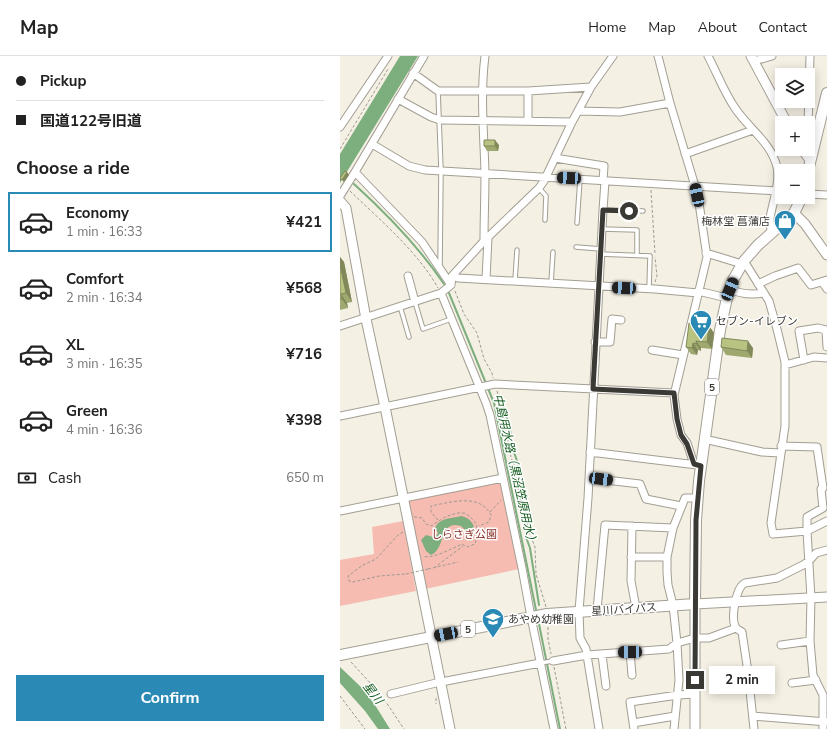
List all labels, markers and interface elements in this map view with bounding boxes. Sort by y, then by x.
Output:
text: Map [20,15,58,41]
text: Home [588,18,626,37]
text: Map [648,18,676,37]
text: About [698,18,737,37]
text: Contact [759,18,807,37]
map controls [775,68,815,204]
button: layers [775,68,815,108]
text: Pickup [40,71,86,91]
text: 国道122号旧道 [40,111,142,131]
button: + [775,116,815,156]
text: Choose a ride [16,156,130,180]
button: − [775,164,815,204]
car [557,171,581,185]
car [689,182,705,208]
route start [620,202,638,220]
text: Economy [66,203,129,223]
icon: car [18,204,54,240]
shop icon: 梅林堂 菖蒲店 [772,208,798,241]
text: ¥421 [286,212,322,232]
place label: 梅林堂 菖蒲店 [701,214,770,229]
text: 1 min · 16:33 [66,223,142,241]
text: Comfort [66,269,123,289]
icon: car [18,270,54,306]
car [720,276,740,302]
text: ¥568 [286,278,322,298]
car [612,281,636,295]
text: 2 min · 16:34 [66,289,142,307]
supermarket icon: セブン-イレブン [688,308,714,341]
place label: セブン-イレブン [716,314,798,329]
text: XL [66,335,85,355]
icon: car [18,336,54,372]
text: ¥716 [286,344,322,364]
text: 3 min · 16:35 [66,355,142,373]
road number: 5 [705,379,719,395]
water label: 中島用水路（黒沼笠原用水） [490,392,540,548]
text: Green [66,401,108,421]
icon: car [18,402,54,438]
text: ¥398 [286,410,322,430]
text: 4 min · 16:36 [66,421,142,439]
icon: cash [16,467,38,489]
text: Cash [48,468,82,488]
text: 650 m [286,469,324,487]
car [588,472,614,486]
park label: しらさぎ公園 [431,527,497,542]
street label: 星川バイパス [591,600,657,619]
school or university icon: あやめ幼稚園 [480,606,506,639]
place label: あやめ幼稚園 [508,612,574,627]
road number: 5 [461,621,475,637]
car [433,626,459,642]
car [618,646,642,658]
callout: 2 min [709,666,775,694]
route end [686,671,704,689]
text: 2 min [725,671,759,689]
button: Confirm [16,675,324,721]
water label: 星川 [359,679,388,709]

